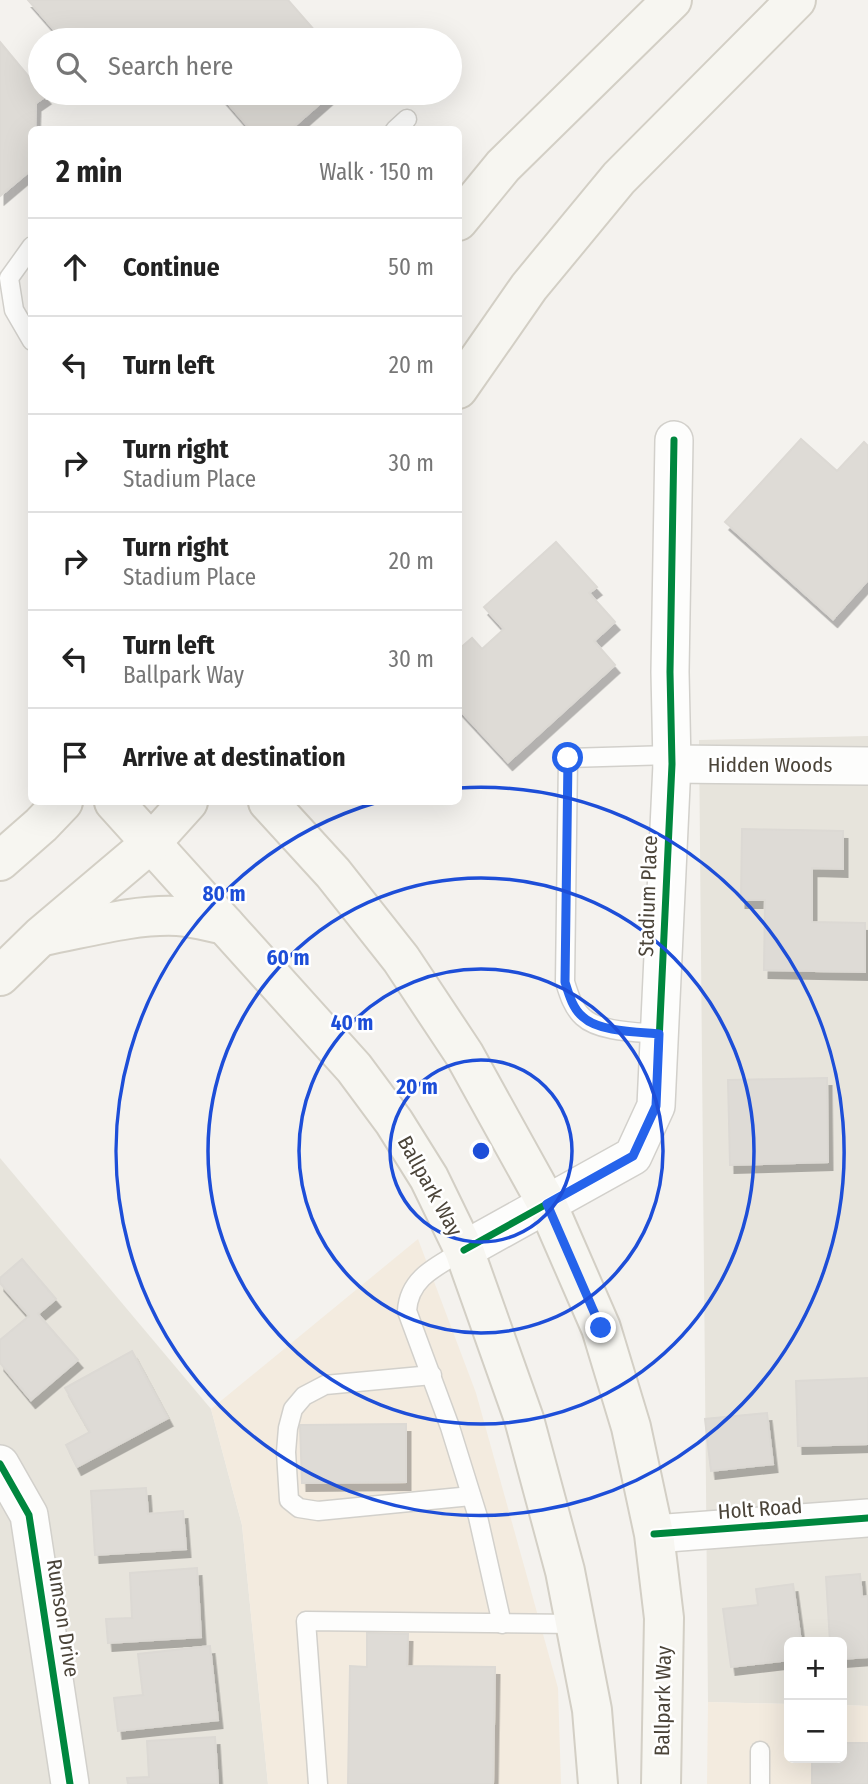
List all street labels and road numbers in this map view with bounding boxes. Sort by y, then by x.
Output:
street label: Hidden Woods [708,752,832,778]
street label: Stadium Place [633,835,663,957]
street label: Ballpark Way [392,1131,468,1241]
street label: Holt Road [717,1493,803,1525]
street label: Rumson Drive [41,1557,85,1679]
street label: Ballpark Way [649,1645,677,1756]

